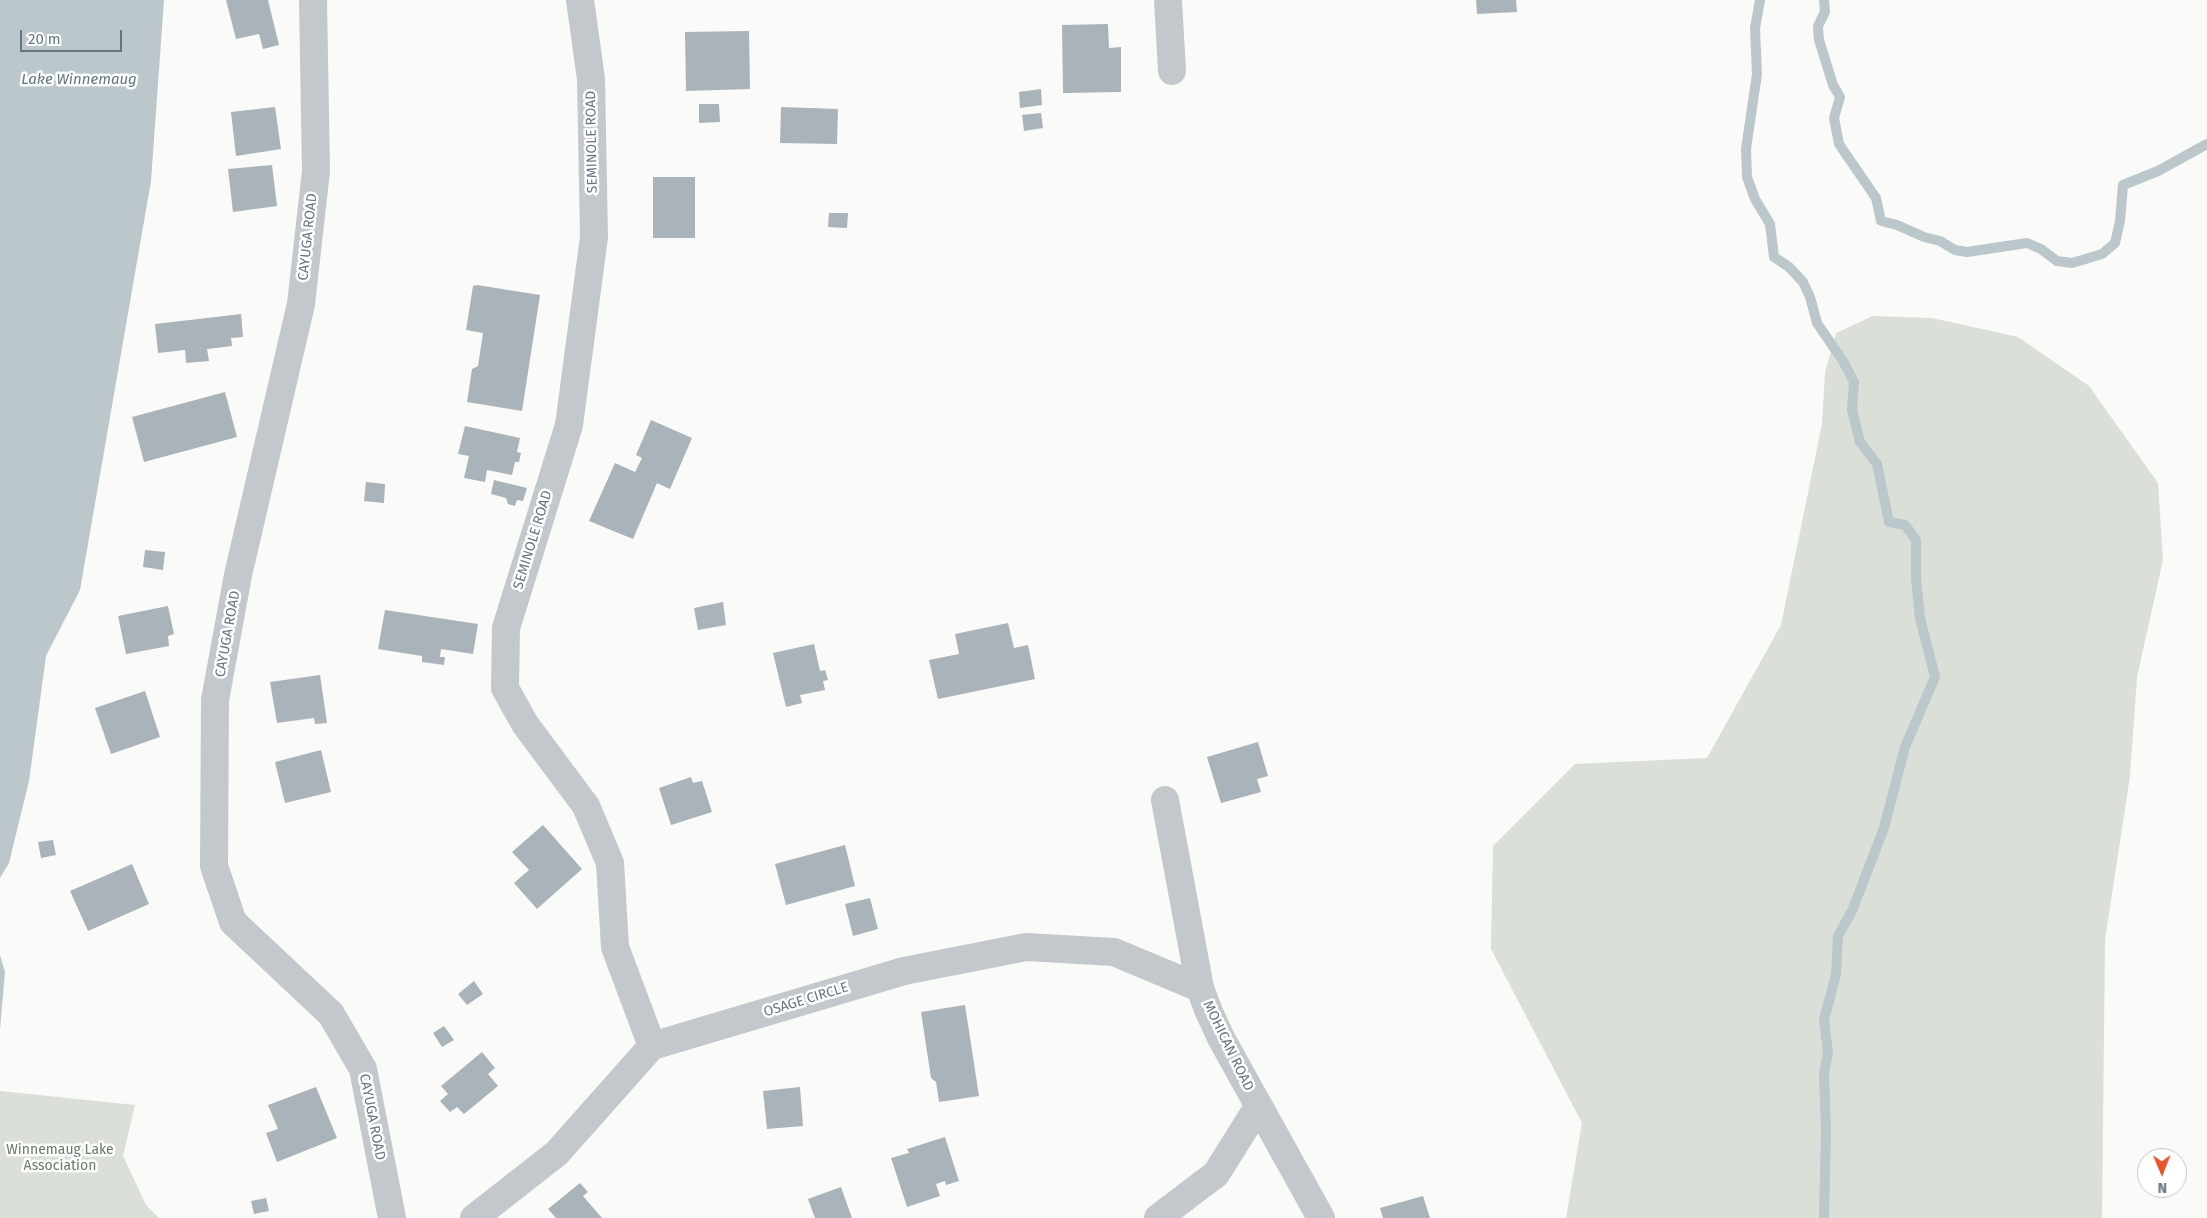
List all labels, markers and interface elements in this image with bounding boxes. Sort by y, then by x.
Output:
scale bar [22,20,125,52]
text: 20 m [28,30,61,48]
water label: Lake Winnemaug [21,71,137,89]
street label: SEMINOLE ROAD [583,91,601,193]
street label: CAYUGA ROAD [295,193,321,281]
street label: SEMINOLE ROAD [510,489,556,591]
street label: CAYUGA ROAD [212,589,244,679]
street label: OSAGE CIRCLE [762,979,850,1021]
street label: MOHICAN ROAD [1199,998,1257,1094]
street label: CAYUGA ROAD [355,1072,389,1162]
park label: Winnemaug Lake Association [6,1142,114,1174]
north arrow [2137,1148,2187,1198]
text: N [2157,1179,2167,1196]

